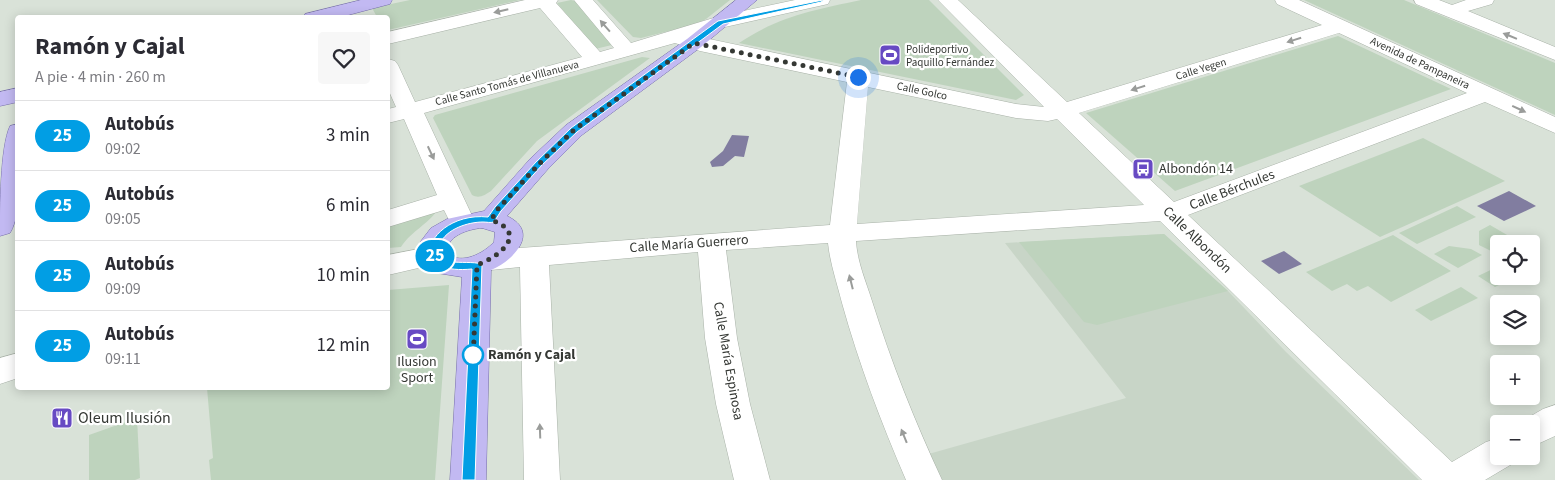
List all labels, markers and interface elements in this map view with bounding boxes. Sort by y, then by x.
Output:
one-way arrow [494,7,509,15]
one-way arrow [600,20,611,32]
text: Ramón y Cajal [35,29,185,64]
button: heart [318,32,370,84]
one-way arrow [1502,32,1517,40]
street label: Avenida de Pampaneira [1368,33,1472,93]
one-way arrow [1286,37,1301,45]
place label: Polideportivo Paquillo Fernández [906,42,995,70]
sports icon: Polideportivo Paquillo Fernández [878,43,902,67]
street label: Calle Yegen [1174,54,1228,84]
street label: Calle Santo Tomás de Villanueva [434,57,580,109]
your location [846,65,871,90]
text: A pie · 4 min · 260 m [35,66,166,88]
street label: Calle Golco [895,78,949,104]
one-way arrow [1131,84,1146,92]
one-way arrow [1512,105,1526,113]
text: Autobús [105,111,174,138]
text: 3 min [326,122,370,149]
text: 25 [53,123,72,148]
text: 09:02 [105,138,141,160]
one-way arrow [427,146,435,160]
bus stop icon: Albondón 14 [1131,157,1155,181]
place label: Albondón 14 [1159,159,1233,179]
street label: Calle Bérchules [1186,165,1278,215]
text: Autobús [105,181,174,208]
text: 6 min [326,192,370,219]
text: 25 [53,193,72,218]
street label: Calle Albondón [1158,202,1236,278]
text: 09:05 [105,208,141,230]
street label: Calle María Guerrero [629,230,749,258]
map controls [1490,235,1540,465]
button: locate [1490,235,1540,285]
line badge: 25 [412,240,458,272]
text: 25 [425,243,445,268]
text: Autobús [105,251,174,278]
text: 10 min [316,262,370,289]
text: 25 [53,263,72,288]
one-way arrow [847,275,855,290]
text: 09:09 [105,278,141,300]
button: layers [1490,295,1540,345]
street label: Calle María Espinosa [708,300,748,422]
text: Autobús [105,321,174,348]
sports icon: Ilusion Sport [405,327,429,351]
text: 12 min [316,332,370,359]
text: 25 [53,333,72,358]
marker: Ramón y Cajal [462,344,484,366]
place label: Ramón y Cajal [488,345,575,365]
text: 09:11 [105,348,141,370]
place label: Ilusion Sport [397,352,437,388]
button: + [1490,355,1540,405]
restaurant icon: Oleum Ilusión [50,406,74,430]
place label: Oleum Ilusión [78,407,171,429]
button: − [1490,415,1540,465]
one-way arrow [536,423,544,439]
one-way arrow [899,429,907,443]

